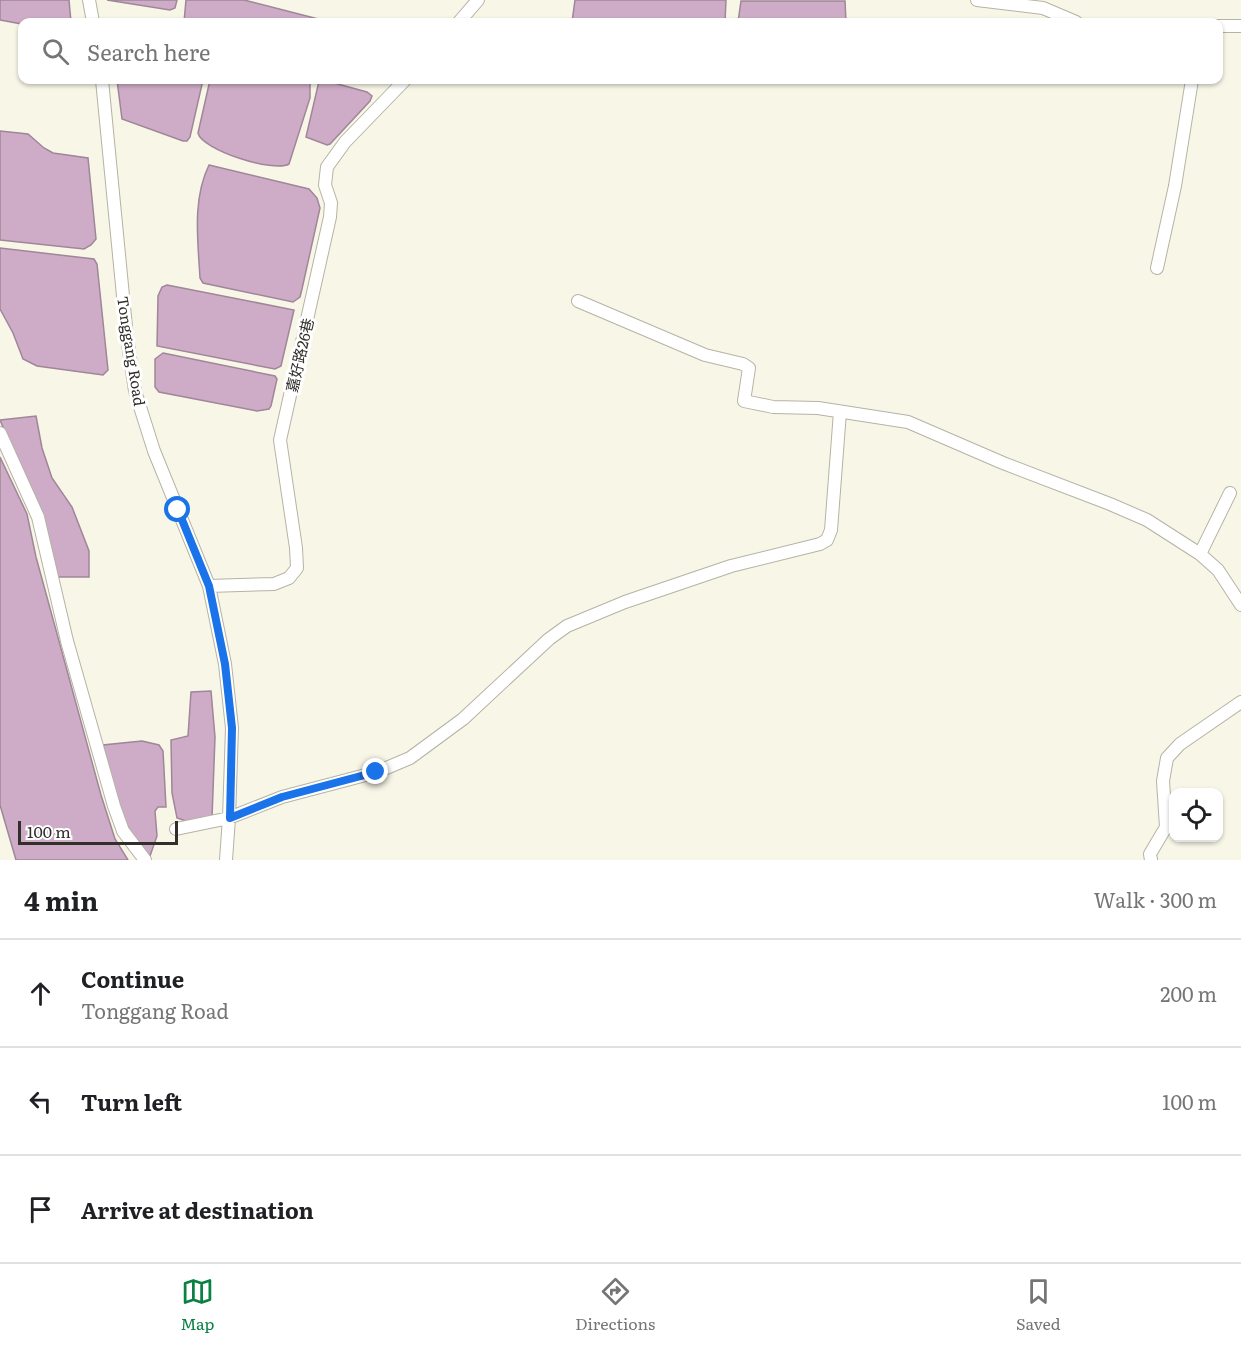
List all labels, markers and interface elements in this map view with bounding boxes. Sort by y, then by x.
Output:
search box [18,18,1223,84]
icon: search [39,35,72,68]
text: Search here [87,35,210,68]
street label: Tonggang Road [112,294,152,408]
street label: 嘉好路26巷 [279,316,319,394]
route start [164,496,190,522]
route end [362,758,388,784]
map controls [1169,788,1223,842]
button: locate [1169,788,1223,842]
scale bar [18,818,178,846]
text: 100 m [27,819,71,843]
text: 4 min [24,880,98,919]
text: Walk · 300 m [1094,884,1217,914]
text: Continue [81,962,184,995]
icon: ahead [24,977,57,1010]
text: 200 m [1160,978,1217,1008]
text: Tonggang Road [81,995,229,1025]
icon: left [24,1085,57,1118]
text: Turn left [81,1085,182,1118]
text: 100 m [1162,1086,1217,1116]
icon: arrive [24,1193,57,1226]
text: Arrive at destination [81,1193,314,1226]
tab: Map [180,1275,214,1335]
tab: Directions [575,1275,655,1335]
tab: Saved [1016,1275,1061,1335]

